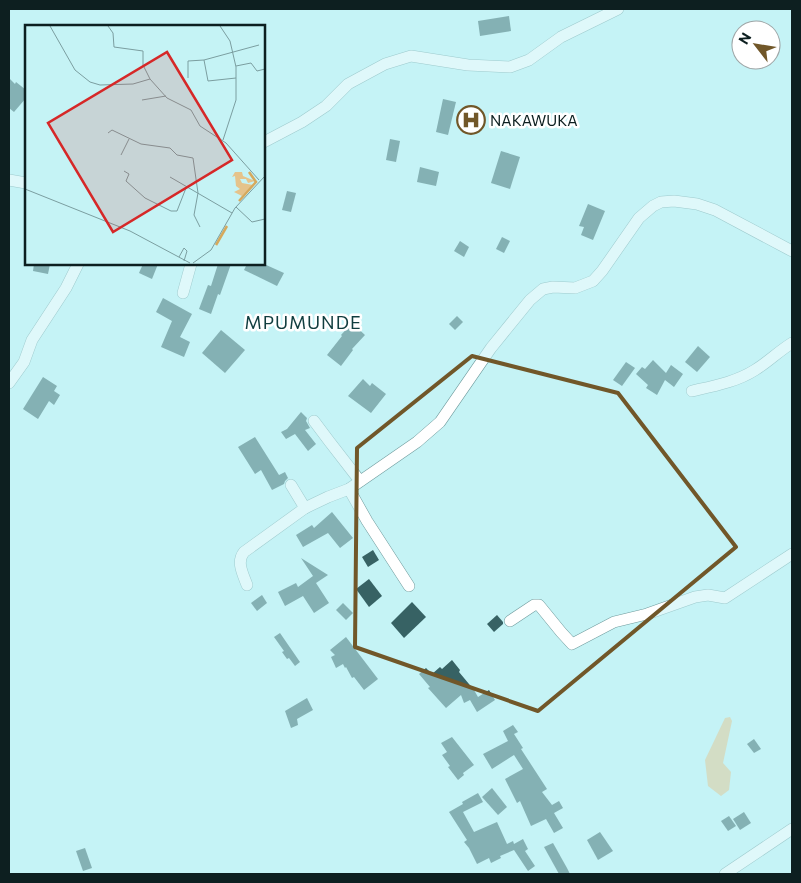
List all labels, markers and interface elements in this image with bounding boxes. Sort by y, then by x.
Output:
north arrow [731,20,781,70]
inset map [25,25,265,265]
text: N [734,29,754,47]
hospital icon: NAKAWUKA [456,105,486,135]
place label: NAKAWUKA [490,111,578,129]
district label: MPUMUNDE [244,311,362,333]

